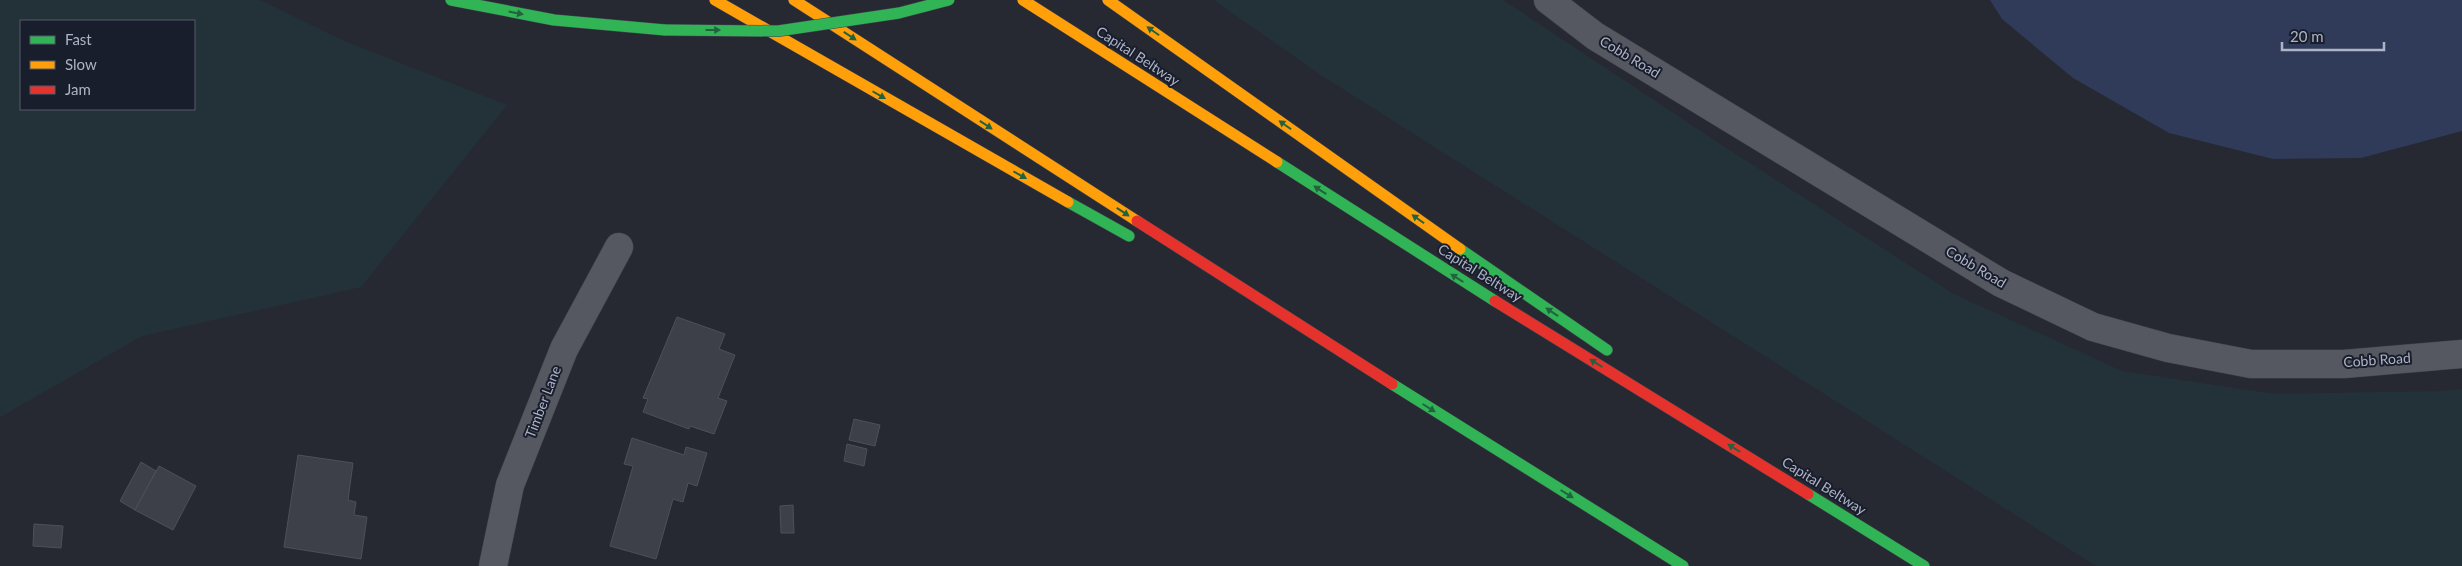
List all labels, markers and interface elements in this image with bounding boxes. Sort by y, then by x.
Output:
one-way arrow [509,9,524,17]
legend [20,20,195,110]
scale bar [2282,20,2384,52]
street label: Capital Beltway [1093,22,1184,89]
one-way arrow [706,26,722,34]
one-way arrow [1146,26,1160,36]
text: 20 m [2290,27,2324,45]
text: Fast [65,30,92,48]
one-way arrow [843,31,856,41]
street label: Cobb Road [1597,32,1664,81]
text: Slow [65,55,97,73]
text: Jam [65,80,91,98]
one-way arrow [872,90,885,99]
one-way arrow [979,120,992,130]
one-way arrow [1278,120,1292,130]
one-way arrow [1013,171,1026,180]
one-way arrow [1314,186,1327,195]
one-way arrow [1116,208,1129,217]
one-way arrow [1411,214,1425,224]
street label: Capital Beltway [1435,240,1526,306]
street label: Cobb Road [1943,242,2010,291]
one-way arrow [1451,273,1464,282]
one-way arrow [1545,307,1558,317]
street label: Cobb Road [2343,349,2411,370]
one-way arrow [1589,358,1602,368]
street label: Timber Lane [521,363,564,440]
one-way arrow [1423,403,1436,412]
one-way arrow [1727,444,1740,453]
street label: Capital Beltway [1779,453,1870,519]
one-way arrow [1561,489,1574,498]

